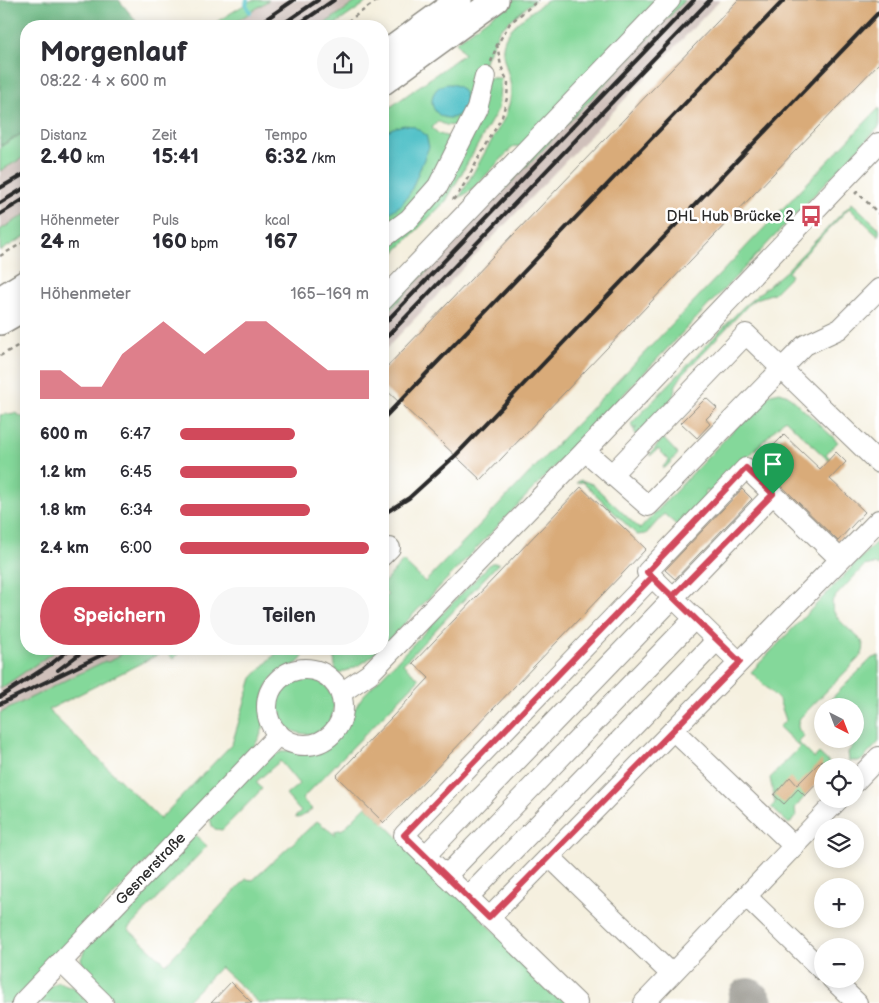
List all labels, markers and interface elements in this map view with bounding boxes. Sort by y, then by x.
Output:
text: Morgenlauf [40,36,187,69]
button: share [317,37,369,89]
text: 08:22 · 4 × 600 m [40,72,166,91]
text: Distanz [40,127,87,144]
text: Zeit [152,127,177,144]
text: Tempo [265,127,308,144]
text: 2.40 [40,144,83,169]
text: 15:41 [152,144,199,169]
text: 6:32 [265,144,307,169]
text: km [83,150,105,167]
text: /km [307,150,336,167]
bus stop icon: DHL Hub Brücke 2 [798,203,824,229]
place label: DHL Hub Brücke 2 [667,207,794,226]
text: Höhenmeter [40,212,119,229]
text: Puls [152,212,179,229]
text: kcal [265,212,290,229]
text: 24 [40,229,64,254]
text: 160 [152,229,187,254]
text: 167 [265,229,298,254]
text: m [64,235,80,252]
text: bpm [187,235,218,252]
text: Höhenmeter [40,285,130,304]
text: 165–169 m [291,285,369,304]
text: 600 m [40,425,88,444]
text: 6:47 [120,425,151,444]
pin [752,443,794,494]
icon: arrive [759,450,787,478]
text: 1.2 km [40,463,86,482]
text: 6:45 [120,463,152,482]
text: 1.8 km [40,501,86,520]
text: 6:34 [120,501,153,520]
text: 2.4 km [40,539,89,558]
text: 6:00 [120,539,152,558]
button: Speichern [40,587,200,645]
button: Teilen [210,587,369,645]
north arrow [814,698,864,748]
map controls [814,698,864,988]
button: locate [814,758,864,808]
button: layers [814,818,864,868]
street label: Gesnerstraße [111,828,190,909]
button: + [814,878,864,928]
button: − [814,938,864,988]

